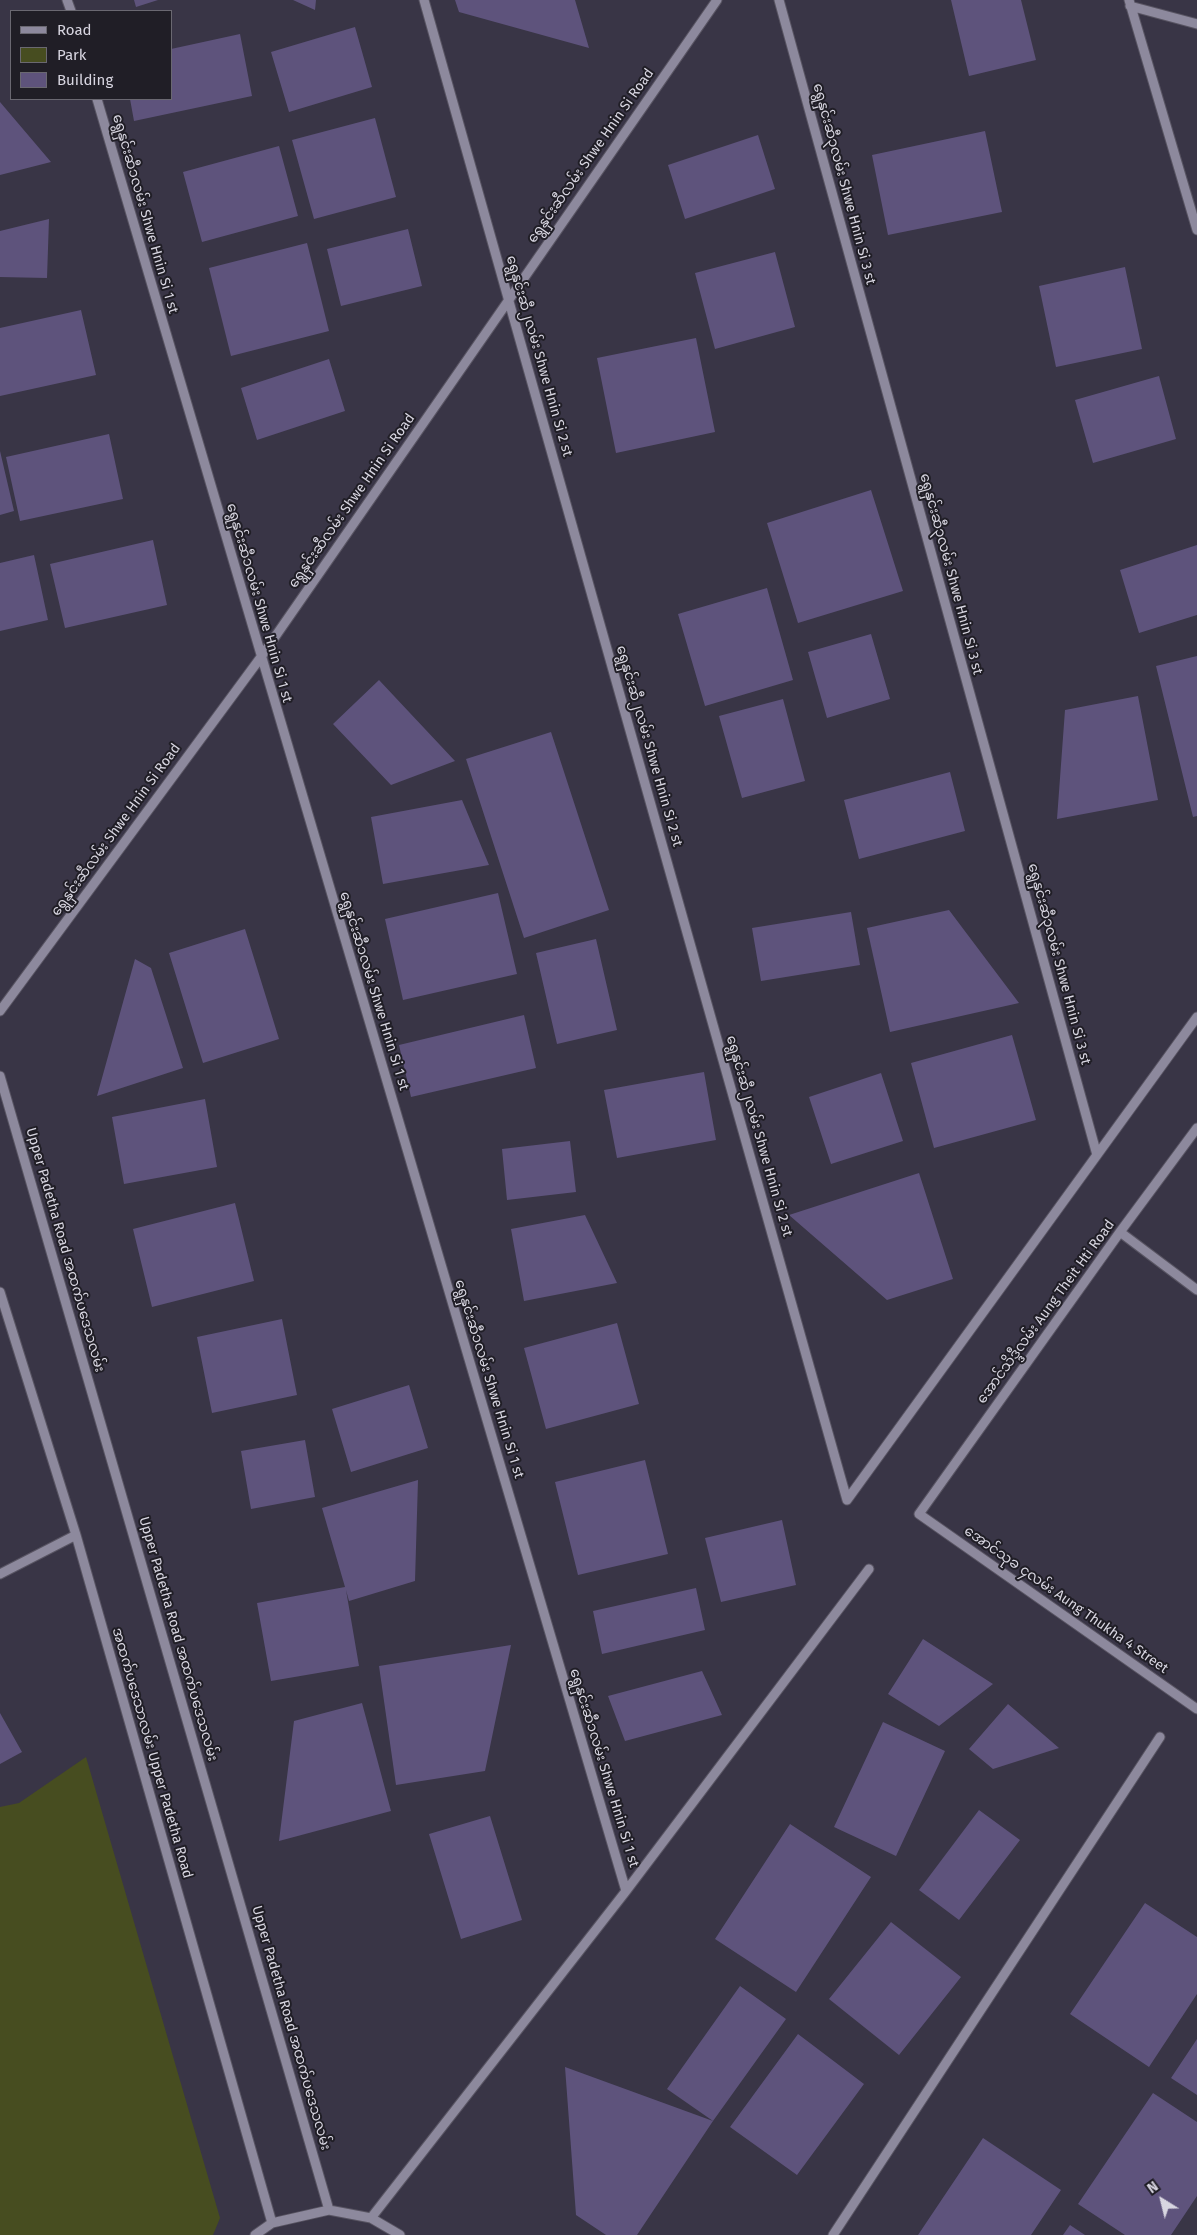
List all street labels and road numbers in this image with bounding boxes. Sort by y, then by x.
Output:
street label: ရွေနှင်းဆီလမ်း Shwe Hnin Si Road [524,66,658,246]
street label: ရွေနှင်းဆီ၃လမ်း Shwe Hnin Si 3 st [809,82,879,286]
street label: ရွေနှင်းဆီ၁လမ်း Shwe Hnin Si 1 st [108,112,182,316]
street label: ရွေနှင်းဆီ၂လမ်း Shwe Hnin Si 2 st [502,254,576,458]
street label: ရွေနှင်းဆီလမ်း Shwe Hnin Si Road [285,411,419,591]
street label: ရွေနှင်းဆီ၃လမ်း Shwe Hnin Si 3 st [916,472,986,676]
street label: ရွေနှင်းဆီ၁လမ်း Shwe Hnin Si 1 st [222,501,296,705]
street label: ရွေနှင်းဆီ၂လမ်း Shwe Hnin Si 2 st [612,644,686,848]
street label: ရွေနှင်းဆီလမ်း Shwe Hnin Si Road [48,741,184,919]
street label: ရွေနှင်းဆီ၃လမ်း Shwe Hnin Si 3 st [1024,862,1094,1066]
street label: ရွေနှင်းဆီ၁လမ်း Shwe Hnin Si 1 st [336,890,412,1092]
street label: ရွေနှင်းဆီ၂လမ်း Shwe Hnin Si 2 st [722,1034,796,1238]
street label: Upper Padetha Road အထက်ပဒေသလမ်း [22,1126,108,1374]
street label: အောင်သိဒ္ဒီလမ်း Aung Theit Hti Road [974,1217,1118,1407]
street label: ရွေနှင်းဆီ၁လမ်း Shwe Hnin Si 1 st [451,1278,527,1480]
street label: Upper Padetha Road အထက်ပဒေသလမ်း [135,1515,221,1763]
street label: အောင်သုခ ၄လမ်း Aung Thukha 4 Street [961,1523,1171,1677]
street label: အထက်ပဒေသာလမ်း Upper Padetha Road [108,1626,196,1880]
street label: ရွေနှင်းဆီ၁လမ်း Shwe Hnin Si 1 st [566,1667,642,1869]
street label: Upper Padetha Road အထက်ပဒေသလမ်း [248,1904,334,2152]

